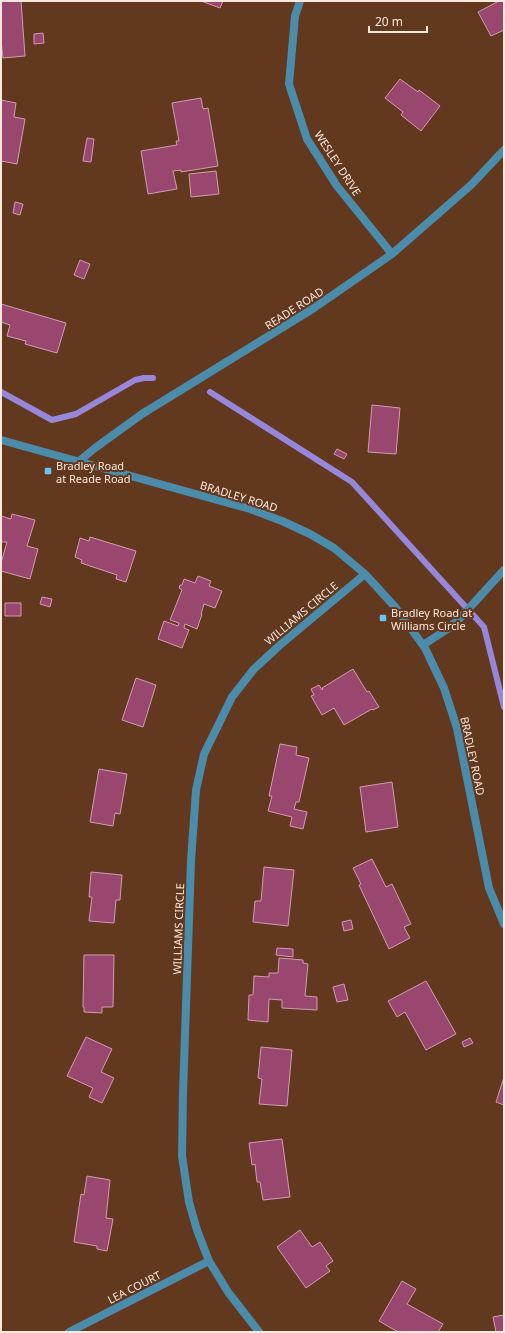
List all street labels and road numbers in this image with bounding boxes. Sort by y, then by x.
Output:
street label: WESLEY DRIVE [311,128,365,198]
street label: READE ROAD [262,283,326,333]
street label: BRADLEY ROAD [198,477,280,515]
street label: WILLIAMS CIRCLE [261,578,341,648]
street label: BRADLEY ROAD [457,715,489,797]
street label: WILLIAMS CIRCLE [169,883,187,975]
street label: LEA COURT [105,1267,163,1307]

